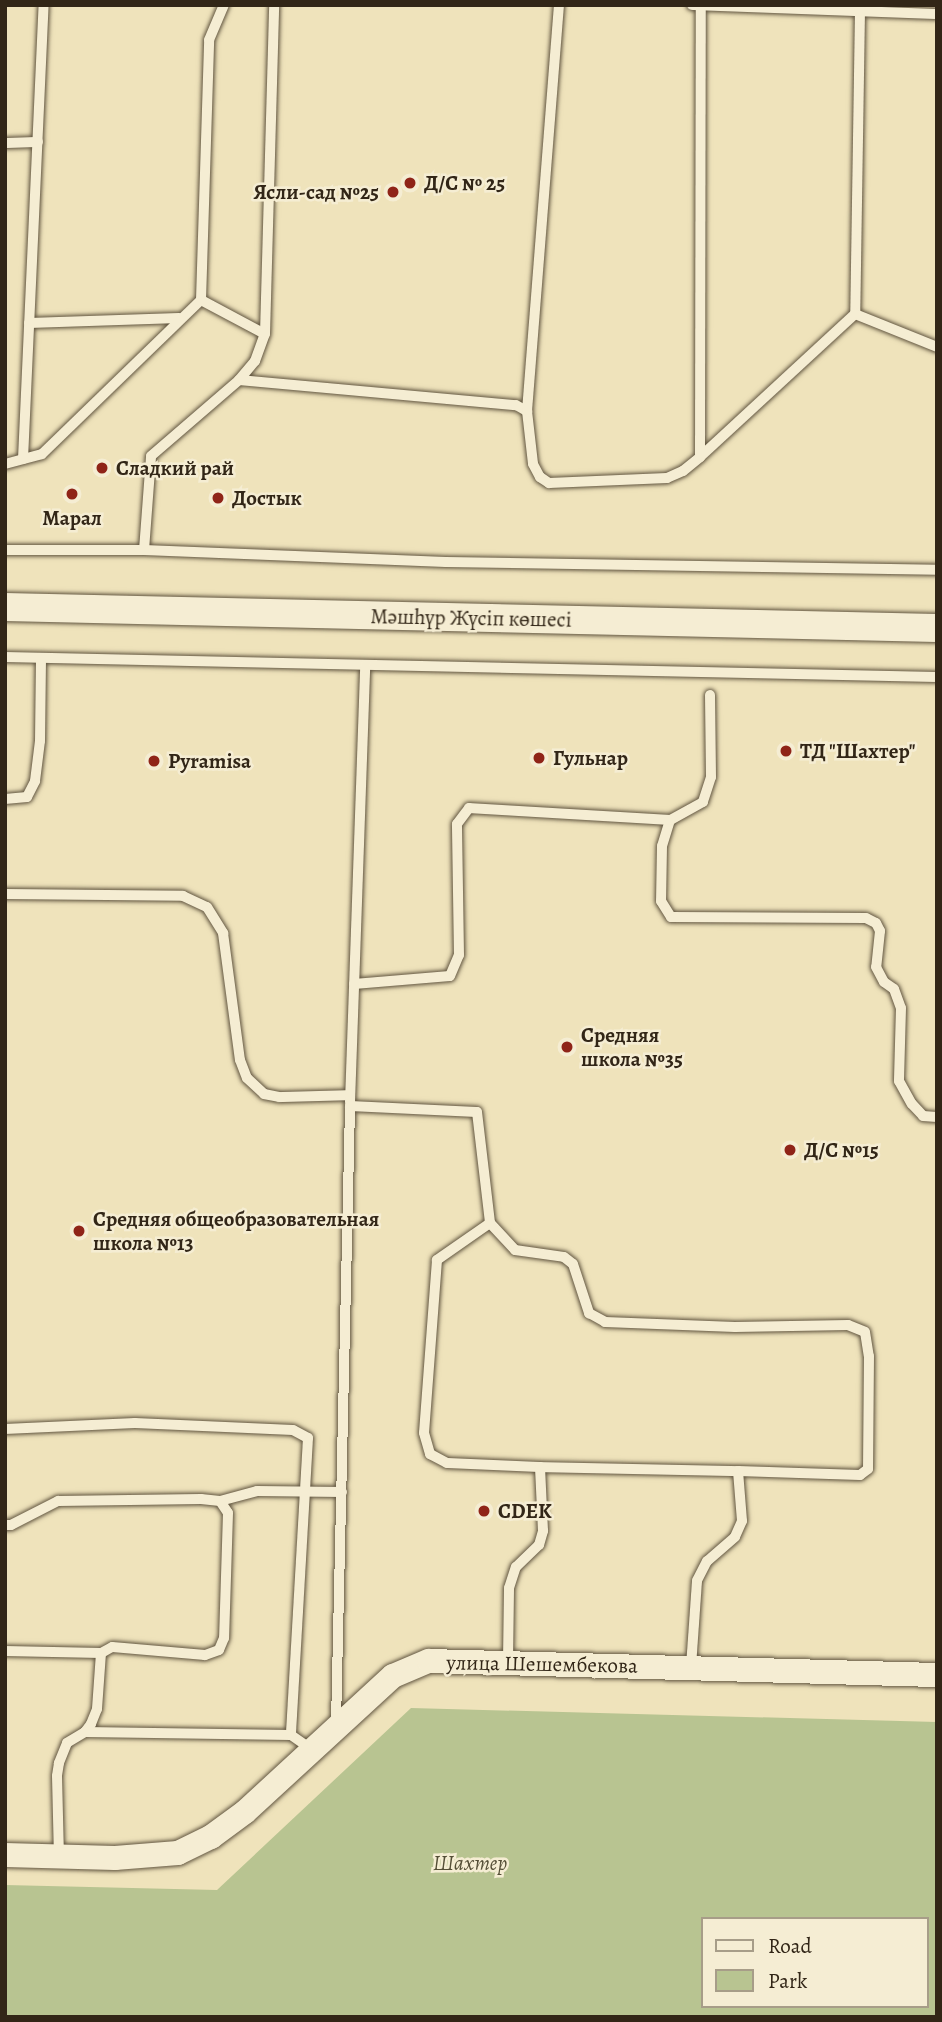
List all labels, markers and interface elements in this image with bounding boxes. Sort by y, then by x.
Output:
place label: Д/С № 25 [424,170,505,196]
marker: Д/С № 25 [402,175,418,191]
place label: Ясли-сад №25 [253,179,379,205]
marker: Ясли-сад №25 [385,184,401,200]
place label: Сладкий рай [116,455,234,481]
marker: Сладкий рай [94,460,110,476]
place label: Достык [232,485,302,511]
marker: Марал [64,486,80,502]
marker: Достык [210,490,226,506]
place label: Марал [42,505,102,531]
street label: Мәшһүр Жүсіп көшесі [370,604,572,632]
place label: ТД "Шахтер" [800,738,916,764]
marker: ТД "Шахтер" [778,743,794,759]
place label: Гульнар [553,745,628,771]
place label: Pyramisa [168,748,251,774]
marker: Гульнар [531,750,547,766]
marker: Pyramisa [146,753,162,769]
place label: Средняя школа №35 [581,1022,683,1072]
marker: Средняя школа №35 [559,1039,575,1055]
place label: Д/С №15 [804,1137,879,1163]
marker: Д/С №15 [782,1142,798,1158]
place label: Средняя общеобразовательная школа №13 [93,1206,379,1256]
marker: Средняя общеобразовательная школа №13 [71,1223,87,1239]
place label: CDEK [498,1498,552,1524]
marker: CDEK [476,1503,492,1519]
street label: улица Шешембекова [446,1650,638,1678]
park label: Шахтер [433,1850,507,1876]
legend [701,1917,928,2008]
text: Road [768,1932,812,1960]
text: Park [768,1967,807,1995]

